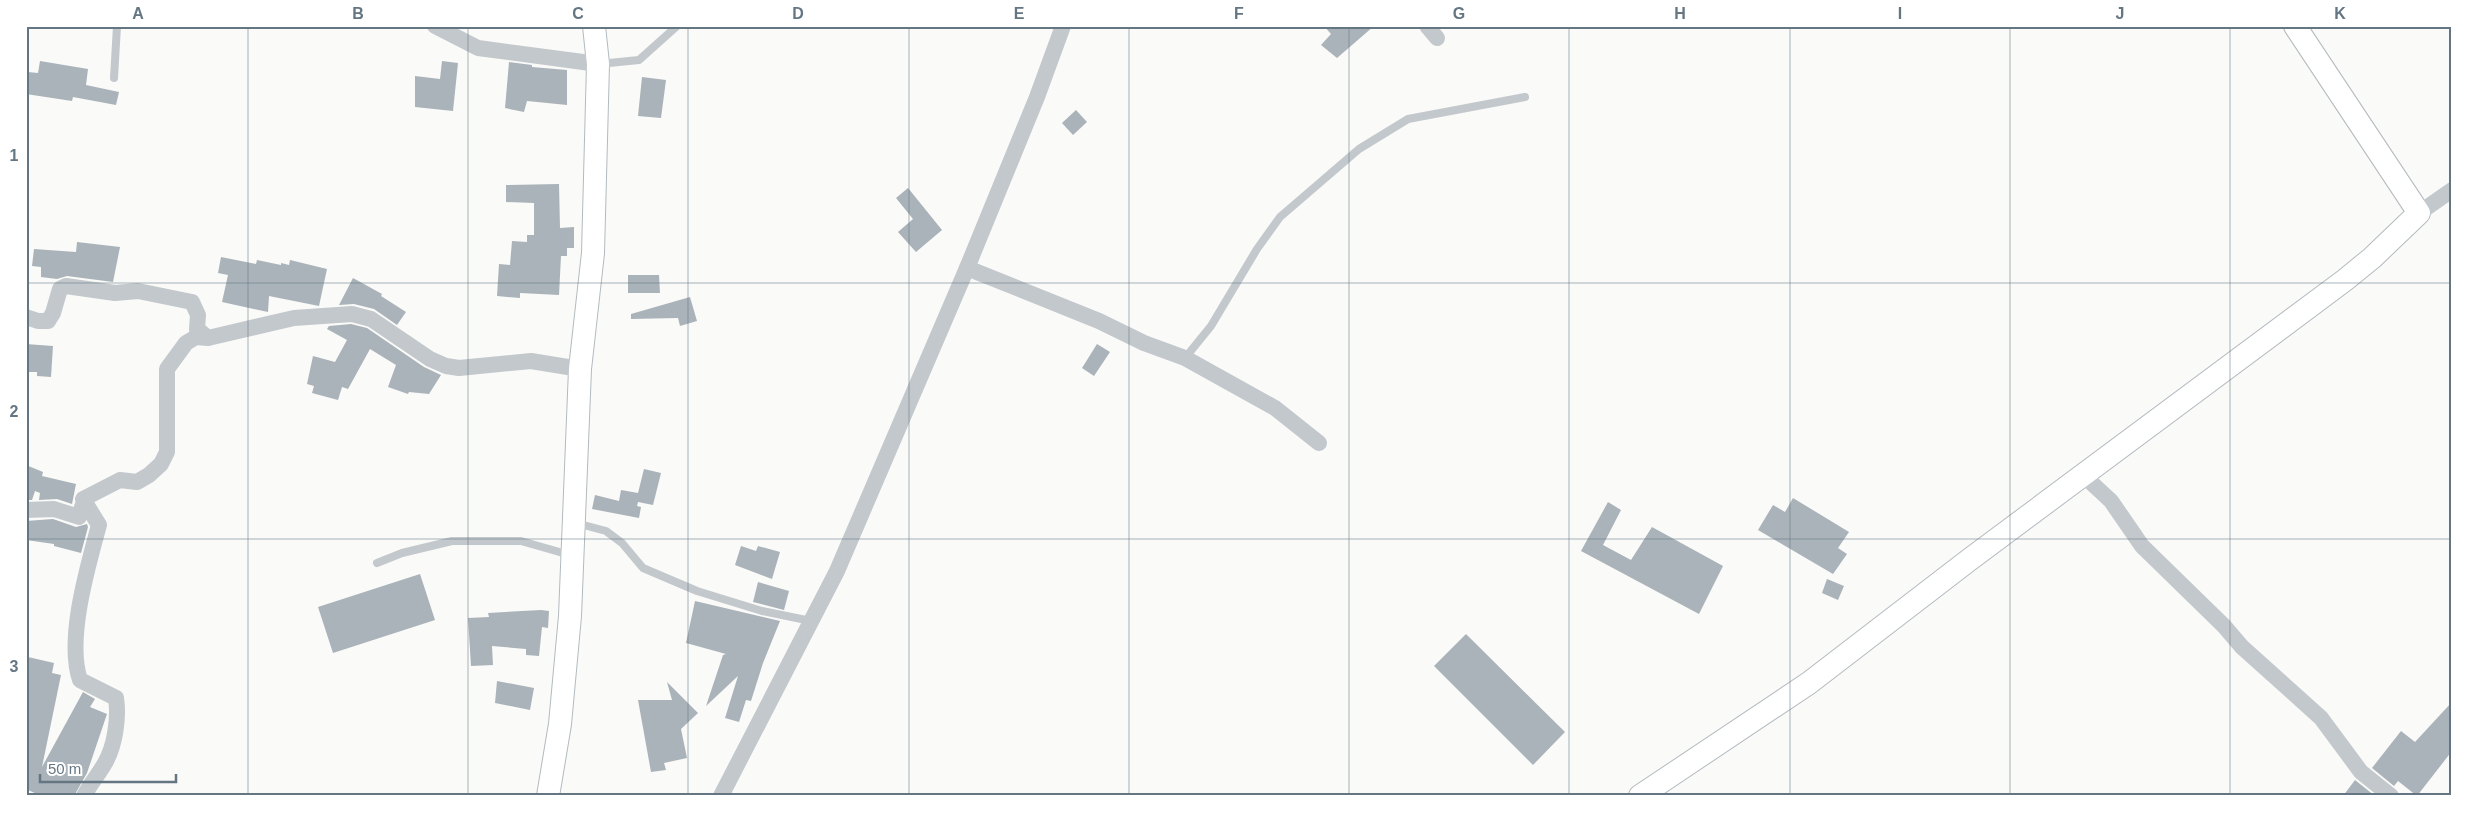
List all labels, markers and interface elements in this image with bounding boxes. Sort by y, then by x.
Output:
text: A [132,5,144,22]
text: B [352,5,364,22]
text: C [572,5,584,22]
text: D [792,5,804,22]
text: E [1014,5,1025,22]
text: F [1234,5,1244,22]
text: G [1453,5,1465,22]
text: H [1674,5,1686,22]
text: I [1898,5,1902,22]
text: J [2116,5,2124,22]
text: K [2334,5,2346,22]
text: 1 [10,147,19,164]
text: 2 [10,403,19,420]
text: 3 [10,658,19,675]
scale bar [40,752,176,784]
text: 50 m [48,760,81,777]

